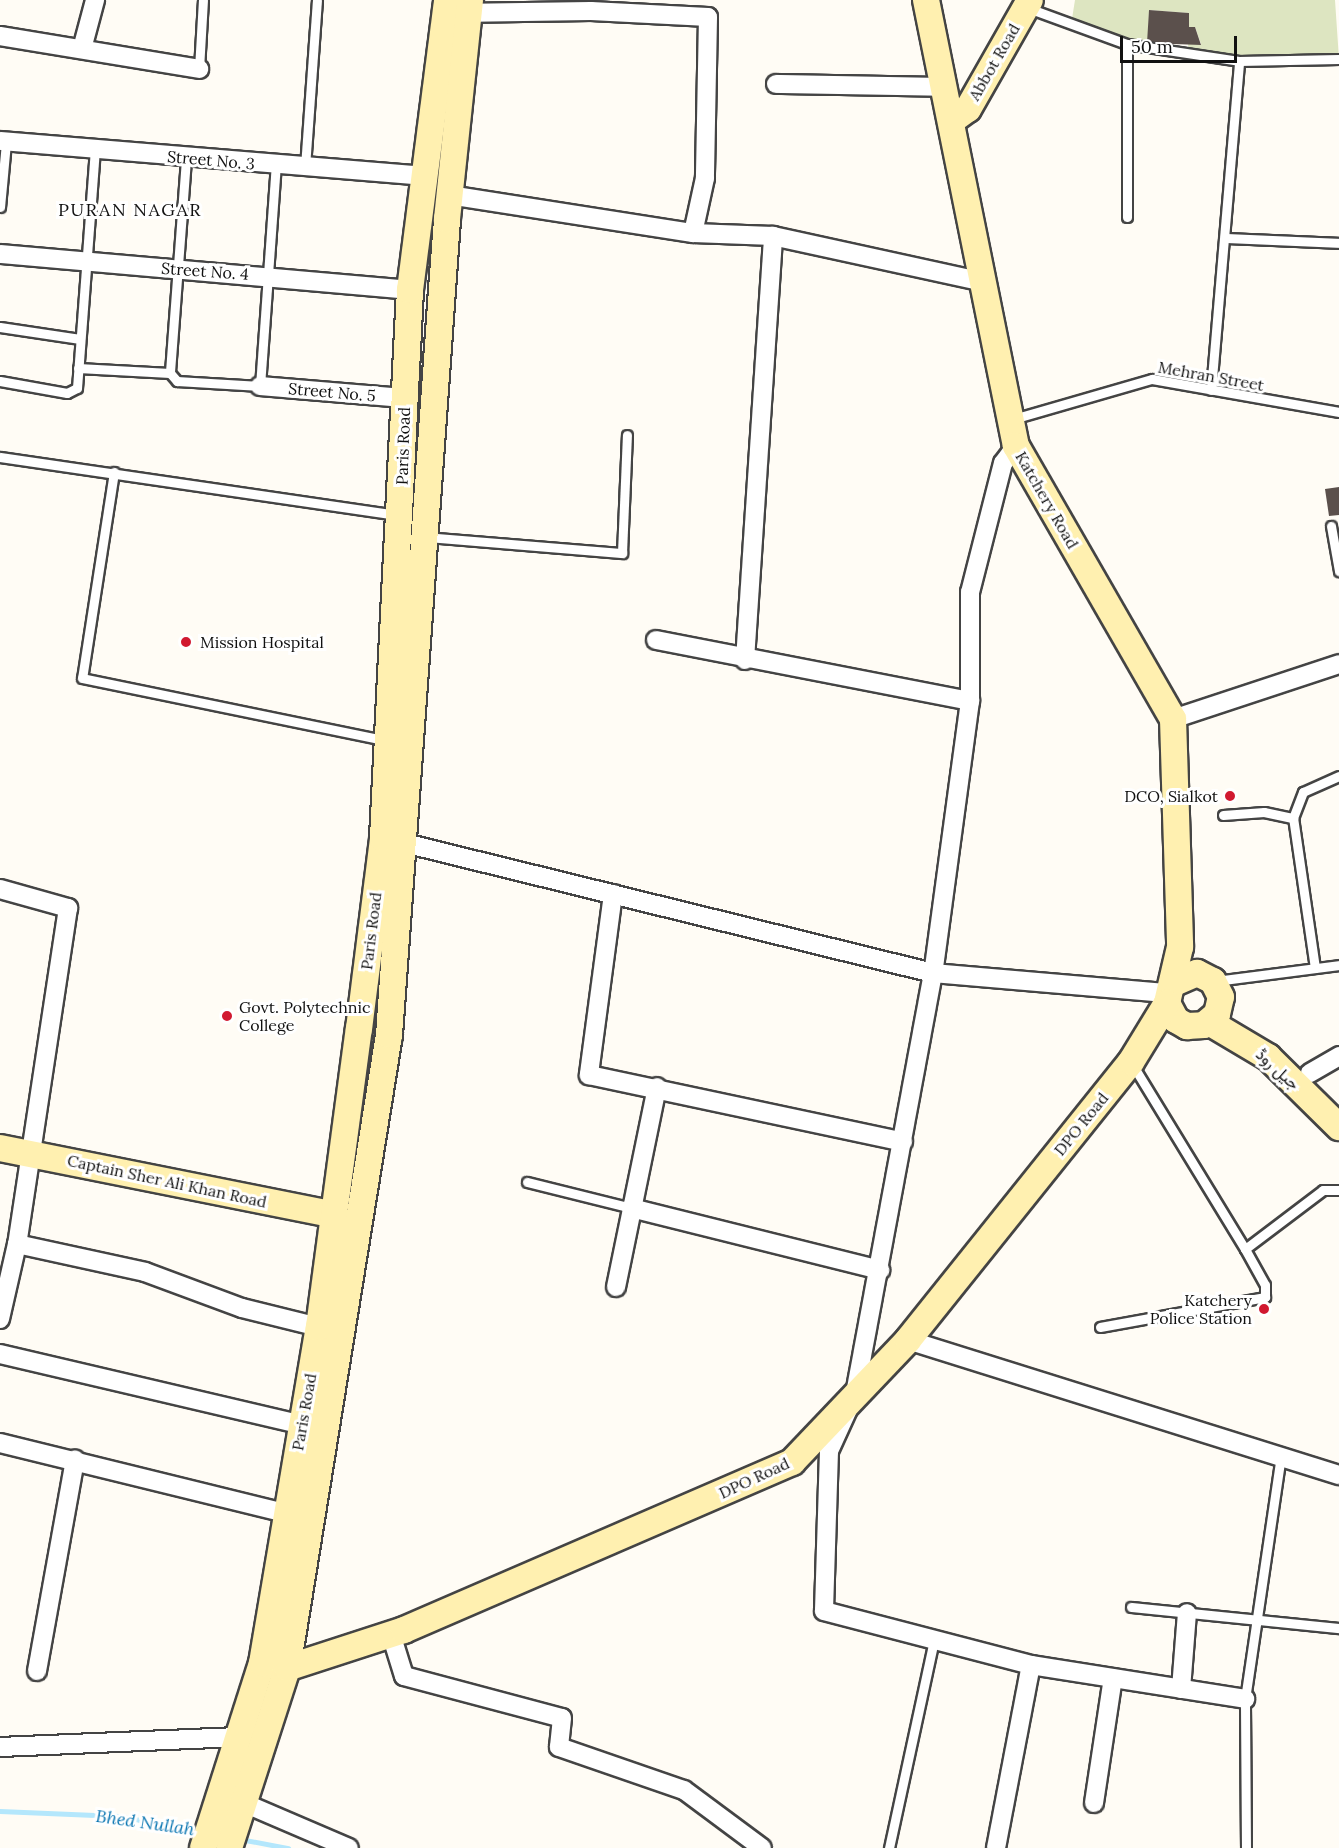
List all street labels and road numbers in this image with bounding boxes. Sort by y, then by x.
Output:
street label: Abbot Road [964,20,1024,104]
street label: Street No. 3 [166,147,256,173]
street label: Street No. 4 [161,258,249,284]
street label: Mehran Street [1157,357,1265,395]
street label: Street No. 5 [287,379,377,405]
street label: Paris Road [392,407,414,485]
street label: Katchery Road [1011,448,1083,552]
street label: Paris Road [357,891,385,971]
street label: جیل روڈ [1252,1044,1304,1094]
street label: DPO Road [1050,1089,1112,1159]
street label: Captain Sher Ali Khan Road [66,1150,268,1212]
street label: Paris Road [288,1372,320,1452]
street label: DPO Road [716,1453,792,1503]

